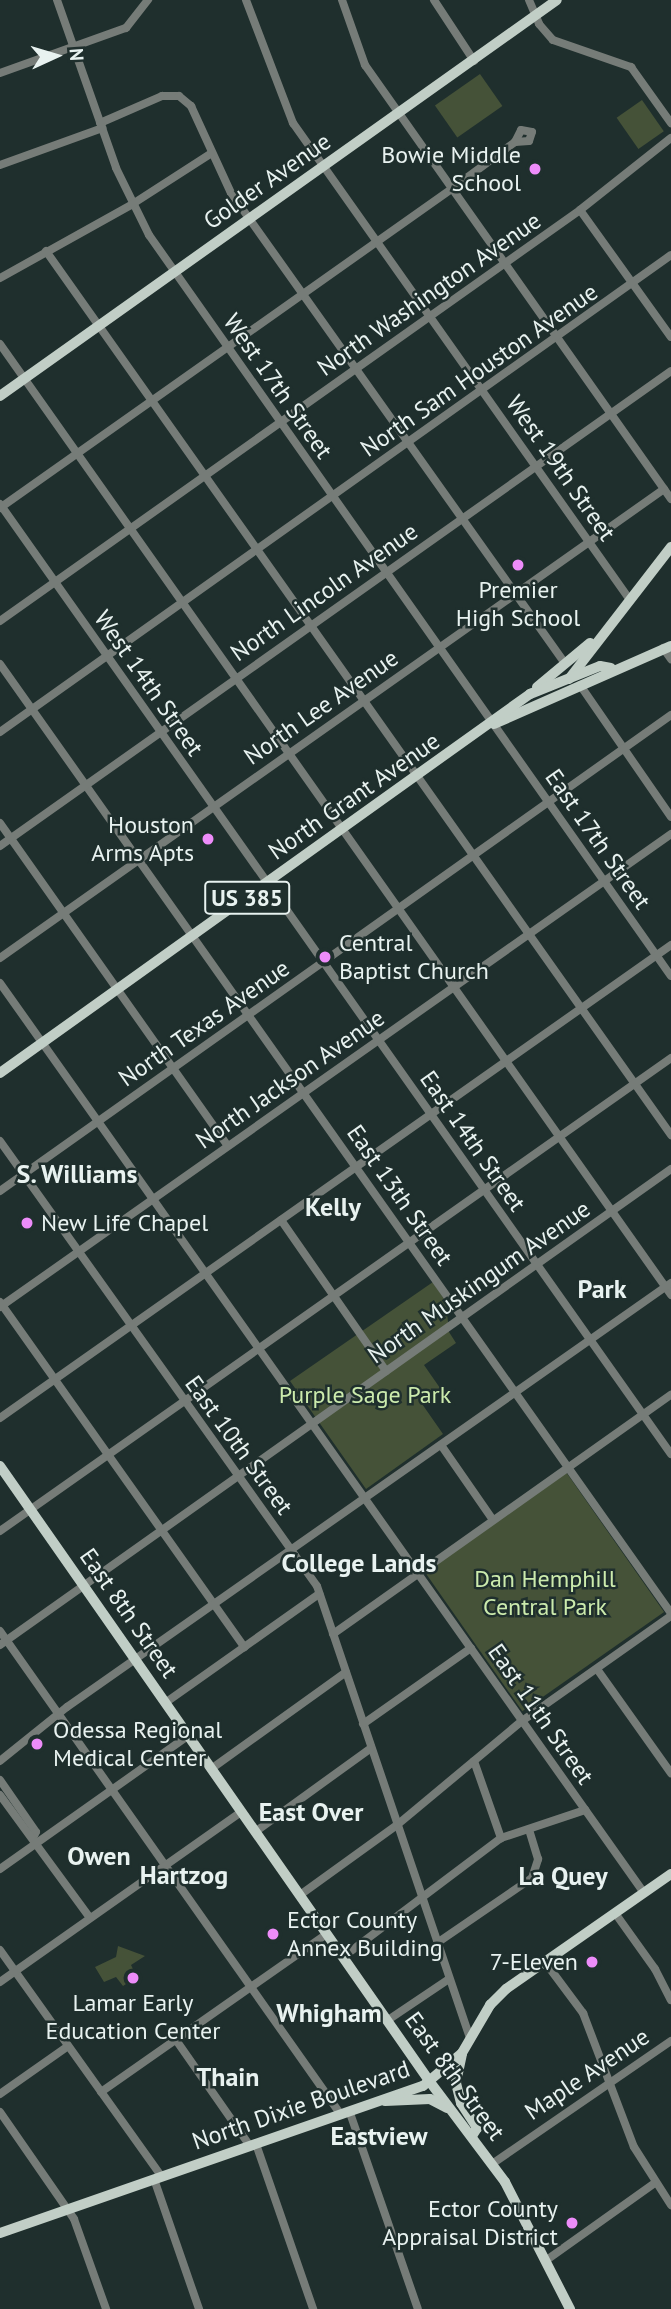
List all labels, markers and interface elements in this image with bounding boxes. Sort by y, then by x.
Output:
north arrow [21,21,91,91]
text: N [65,47,89,62]
street label: Golder Avenue [198,126,336,236]
place label: Bowie Middle School [381,141,521,197]
marker: Bowie Middle School [527,161,543,177]
street label: North Washington Avenue [311,206,547,382]
street label: North Sam Houston Avenue [355,277,603,463]
street label: West 17th Street [217,308,339,464]
street label: West 19th Street [500,390,622,546]
street label: North Lincoln Avenue [225,516,423,668]
marker: Premier High School [510,557,526,573]
place label: Premier High School [456,576,580,632]
street label: West 14th Street [88,605,210,761]
street label: North Lee Avenue [238,643,404,771]
street label: North Grant Avenue [263,726,445,866]
street label: East 17th Street [539,764,657,914]
place label: Houston Arms Apts [91,811,194,867]
marker: Houston Arms Apts [200,831,216,847]
road number: US 385 [203,878,291,917]
place label: Central Baptist Church [339,929,489,985]
marker: Central Baptist Church [317,949,333,965]
street label: North Texas Avenue [113,953,295,1093]
street label: North Jackson Avenue [190,1003,390,1155]
street label: East 14th Street [414,1065,532,1217]
street label: East 13th Street [341,1119,459,1271]
district label: S. Williams [15,1158,139,1190]
district label: Kelly [305,1191,361,1223]
street label: North Muskingum Avenue [362,1194,596,1370]
place label: New Life Chapel [41,1209,209,1237]
marker: New Life Chapel [19,1215,35,1231]
district label: Park [578,1273,626,1305]
street label: East 10th Street [179,1370,299,1520]
park label: Purple Sage Park [279,1381,451,1409]
street label: East 8th Street [74,1543,184,1683]
district label: College Lands [281,1547,437,1579]
park label: Dan Hemphill Central Park [474,1565,616,1621]
street label: East 11th Street [482,1638,600,1790]
place label: Odessa Regional Medical Center [53,1716,222,1772]
marker: Odessa Regional Medical Center [27,1734,47,1754]
district label: East Over [259,1796,363,1828]
district label: Owen [67,1840,131,1872]
district label: Hartzog [140,1859,228,1891]
district label: La Quey [518,1860,608,1892]
place label: Ector County Annex Building [287,1906,443,1962]
marker: Ector County Annex Building [265,1926,281,1942]
place label: 7-Eleven [490,1948,578,1976]
marker: 7-Eleven [584,1954,600,1970]
marker: Lamar Early Education Center [125,1970,141,1986]
place label: Lamar Early Education Center [46,1989,220,2045]
district label: Whigham [276,1997,382,2029]
street label: East 8th Street [399,2006,511,2146]
street label: Maple Avenue [519,2022,655,2126]
street label: North Dixie Boulevard [188,2054,414,2156]
district label: Thain [197,2061,259,2093]
district label: Eastview [330,2120,428,2152]
place label: Ector County Appraisal District [382,2195,558,2251]
marker: Ector County Appraisal District [564,2215,580,2231]

